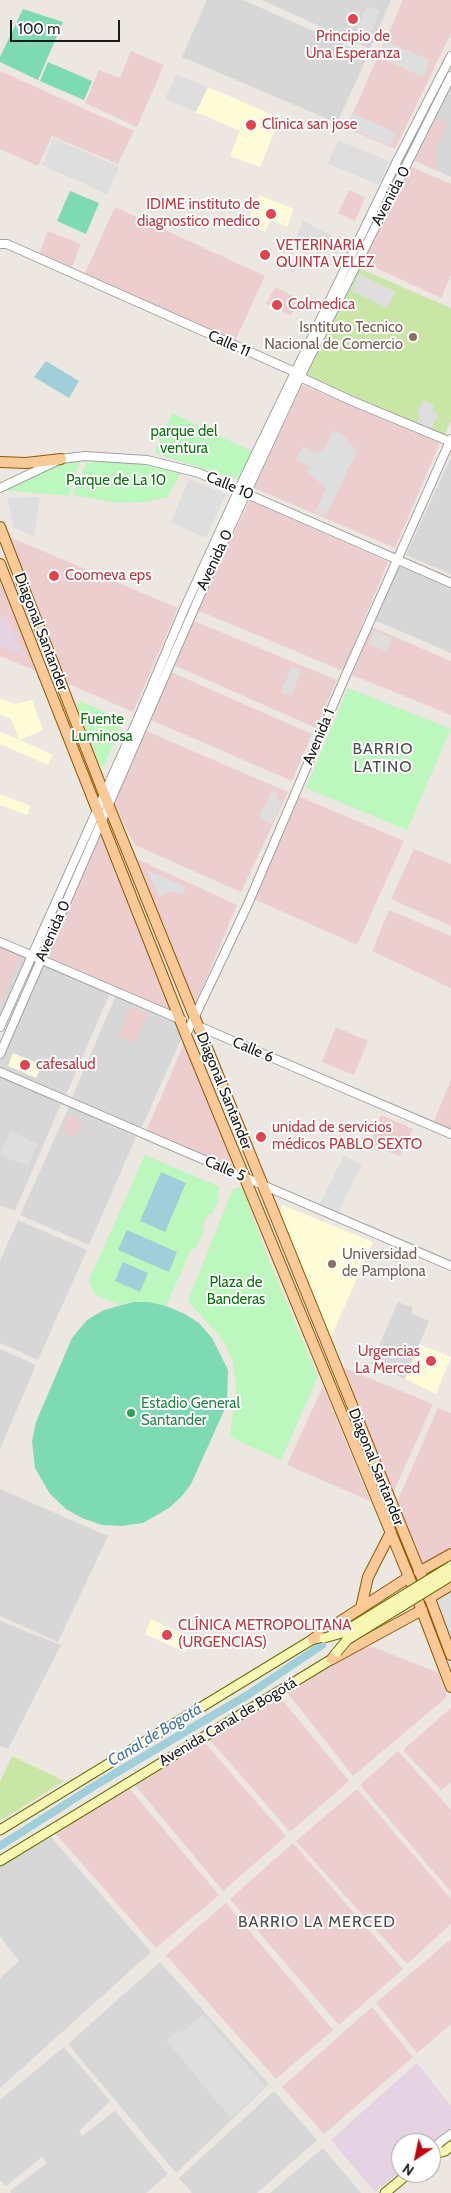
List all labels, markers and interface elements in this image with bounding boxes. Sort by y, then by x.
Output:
scale bar [12,10,122,42]
marker: Principio de Una Esperanza [346,12,360,26]
text: 100 m [18,20,60,38]
place label: Principio de Una Esperanza [306,28,400,63]
place label: Clínica san jose [262,116,357,134]
marker: Clínica san jose [244,118,258,132]
street label: Avenida 0 [368,163,414,229]
place label: IDIME instituto de diagnostico medico [137,196,260,231]
marker: IDIME instituto de diagnostico medico [264,207,278,221]
place label: VETERINARIA QUINTA VELEZ [276,237,374,272]
marker: VETERINARIA QUINTA VELEZ [258,248,272,262]
place label: Colmedica [288,296,355,314]
marker: Colmedica [270,298,284,312]
place label: Isntituto Tecnico Nacional de Comercio [264,319,403,354]
street label: Calle 11 [205,327,253,361]
marker: Isntituto Tecnico Nacional de Comercio [407,331,419,343]
park label: parque del ventura [151,423,217,458]
street label: Calle 10 [204,468,256,504]
park label: Parque de La 10 [66,472,166,490]
street label: Avenida 0 [193,527,237,593]
place label: Coomeva eps [65,567,151,585]
marker: Coomeva eps [47,569,61,583]
street label: Diagonal Santander [10,570,72,694]
street label: Avenida 1 [299,706,339,768]
park label: Fuente Luminosa [71,711,133,746]
district label: BARRIO LATINO [352,739,414,777]
street label: Avenida 0 [32,898,74,964]
street label: Diagonal Santander [192,1030,256,1152]
street label: Calle 6 [230,1033,276,1067]
place label: cafesalud [36,1056,96,1074]
marker: cafesalud [18,1058,32,1072]
place label: unidad de servicios médicos PABLO SEXTO [272,1119,422,1154]
marker: unidad de servicios médicos PABLO SEXTO [254,1130,268,1144]
street label: Calle 5 [202,1152,248,1186]
place label: Universidad de Pamplona [342,1246,426,1281]
marker: Universidad de Pamplona [326,1258,338,1270]
park label: Plaza de Banderas [207,1274,265,1309]
place label: Urgencias La Merced [355,1343,420,1378]
marker: Urgencias La Merced [424,1354,438,1368]
place label: Estadio General Santander [141,1395,240,1430]
street label: Diagonal Santander [344,1406,408,1528]
marker: Estadio General Santander [125,1407,137,1419]
place label: CLÍNICA METROPOLITANA (URGENCIAS) [178,1617,352,1652]
marker: CLÍNICA METROPOLITANA (URGENCIAS) [160,1628,174,1642]
street label: Avenida Canal de Bogotá [156,1674,300,1770]
water label: Canal de Bogotá [104,1699,206,1771]
district label: BARRIO LA MERCED [236,1912,398,1932]
north arrow [391,2133,441,2183]
text: N [399,2159,417,2180]

